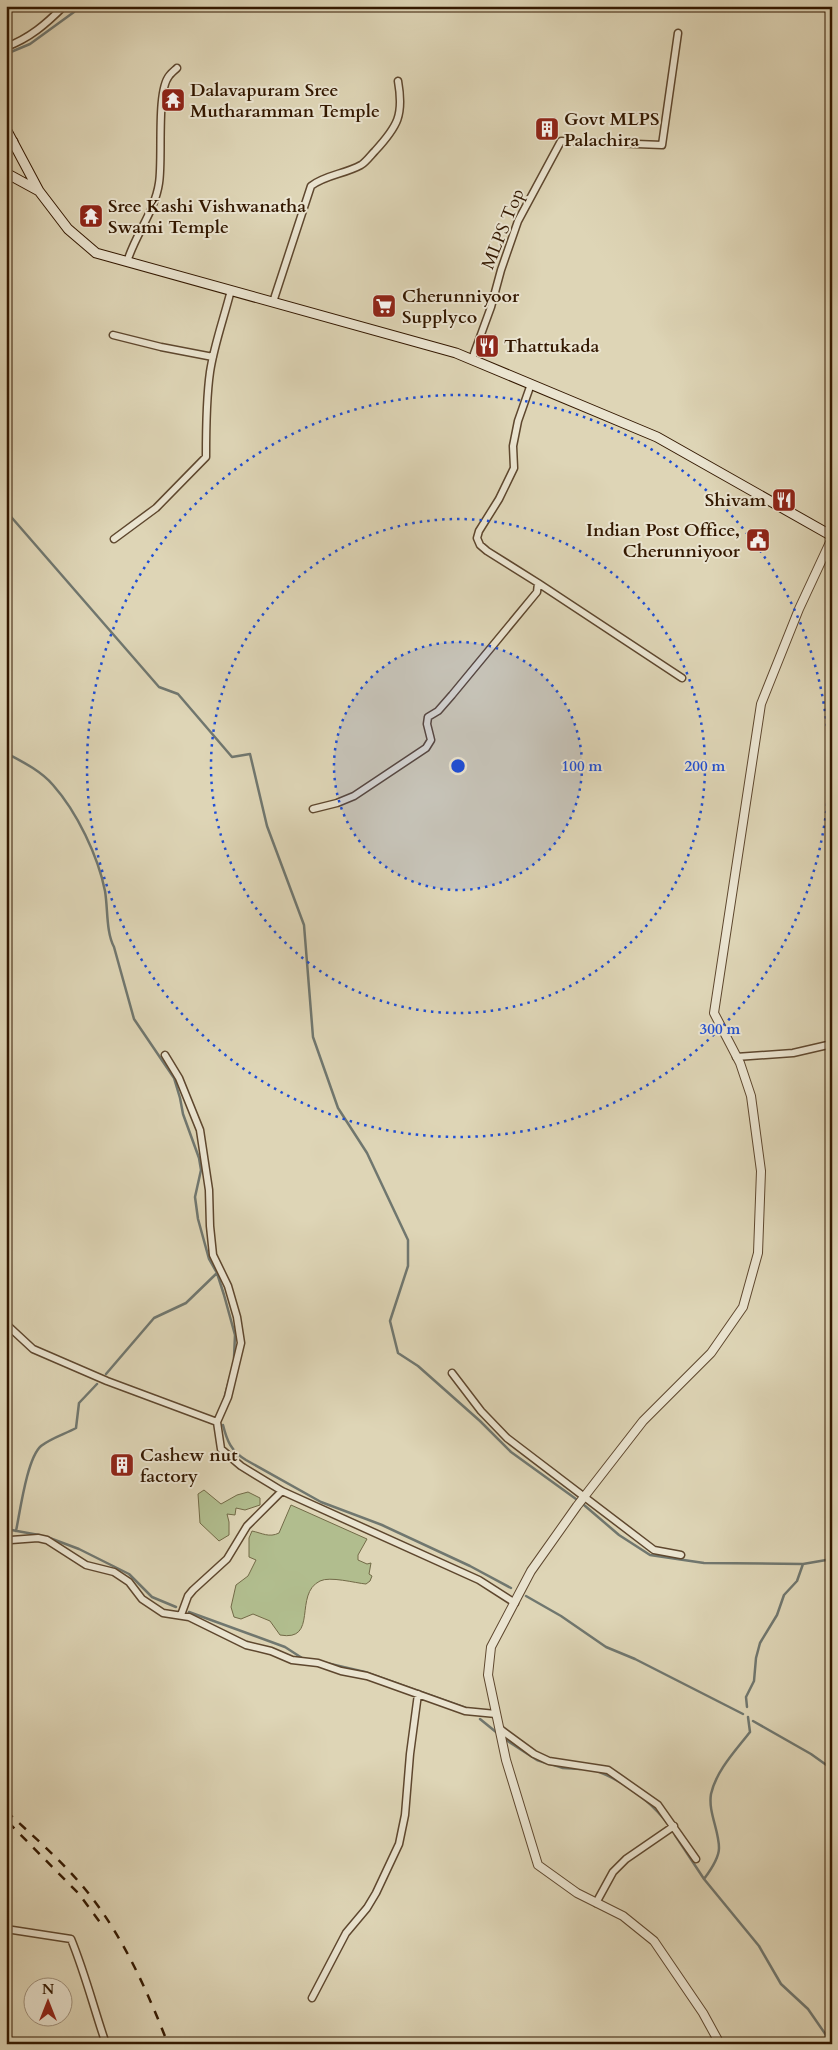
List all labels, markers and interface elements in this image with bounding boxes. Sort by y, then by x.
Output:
place label: Dalavapuram Sree Mutharamman Temple [190,78,380,124]
temple icon: Dalavapuram Sree Mutharamman Temple [160,87,186,113]
place label: Govt MLPS Palachira [564,107,660,153]
building icon: Govt MLPS Palachira [534,116,560,142]
street label: MLPS Top [476,185,530,273]
place label: Sree Kashi Vishwanatha Swami Temple [108,194,306,240]
temple icon: Sree Kashi Vishwanatha Swami Temple [78,203,104,229]
place label: Cherunniyoor Supplyco [402,284,520,330]
supermarket icon: Cherunniyoor Supplyco [371,293,397,319]
restaurant icon: Thattukada [474,333,500,359]
place label: Thattukada [504,334,600,359]
restaurant icon: Shivam [771,487,797,513]
place label: Shivam [705,488,766,513]
place label: Indian Post Office, Cherunniyoor [586,518,741,564]
public building icon: Indian Post Office, Cherunniyoor [745,527,771,553]
text: 100 m [562,756,603,776]
text: 200 m [685,756,726,776]
centre of rings [449,757,467,775]
text: 300 m [700,1019,741,1039]
place label: Cashew nut factory [140,1443,238,1489]
building icon: Cashew nut factory [109,1452,135,1478]
north arrow [22,1978,72,2028]
text: N [42,1980,54,1999]

